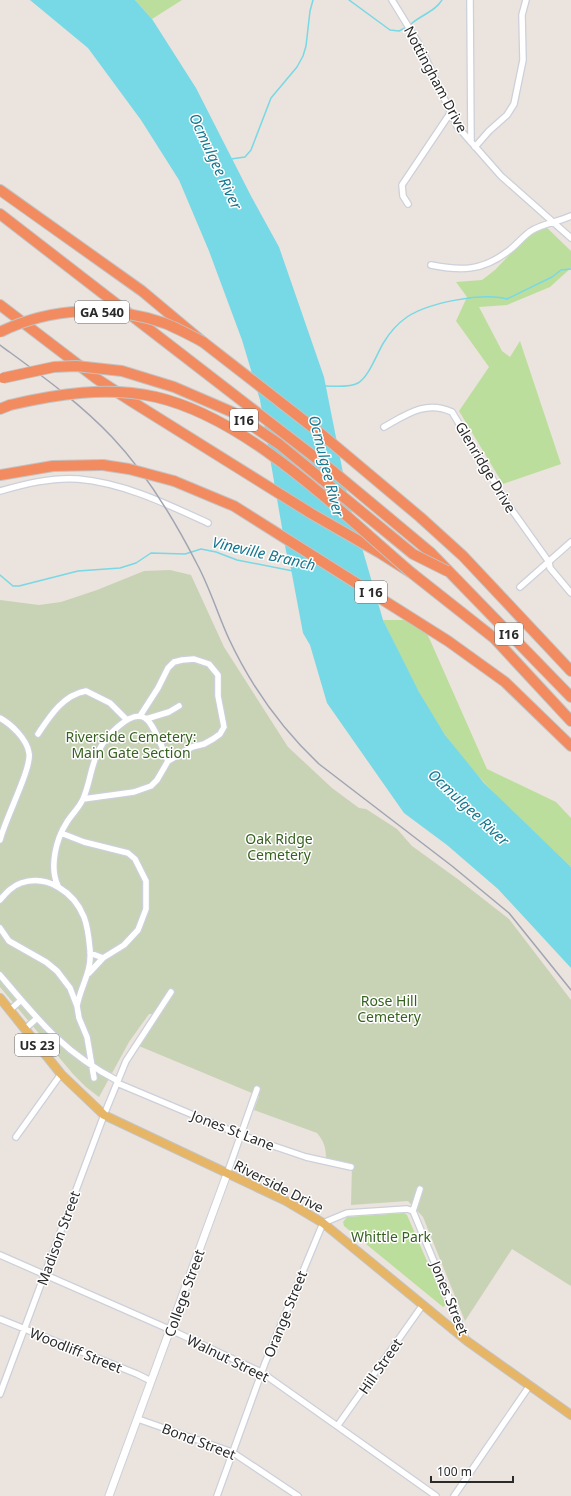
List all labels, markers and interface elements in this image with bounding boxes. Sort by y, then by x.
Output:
street label: Nottingham Drive [400,22,472,136]
water label: Ocmulgee River [185,110,247,213]
road number: GA 540 [75,301,129,323]
road number: I16 [230,409,258,431]
water label: Ocmulgee River [305,413,350,520]
street label: Glenridge Drive [451,418,521,516]
water label: Vineville Branch [210,531,318,575]
road number: I 16 [355,581,387,603]
road number: I16 [495,623,523,645]
park label: Riverside Cemetery: Main Gate Section [66,727,196,762]
water label: Ocmulgee River [424,764,515,850]
park label: Oak Ridge Cemetery [245,829,313,864]
park label: Rose Hill Cemetery [357,991,422,1026]
road number: US 23 [15,1034,59,1056]
street label: Jones St Lane [187,1105,277,1155]
street label: Riverside Drive [231,1155,327,1217]
street label: Madison Street [32,1188,84,1288]
park label: Whittle Park [351,1227,432,1246]
street label: College Street [159,1247,209,1339]
street label: Jones Street [426,1256,473,1338]
street label: Orange Street [259,1268,311,1360]
street label: Woodliff Street [27,1323,125,1377]
street label: Walnut Street [184,1330,272,1386]
street label: Hill Street [354,1334,406,1398]
street label: Bond Street [159,1418,239,1464]
scale bar [431,1458,513,1484]
text: 100 m [437,1463,472,1480]

